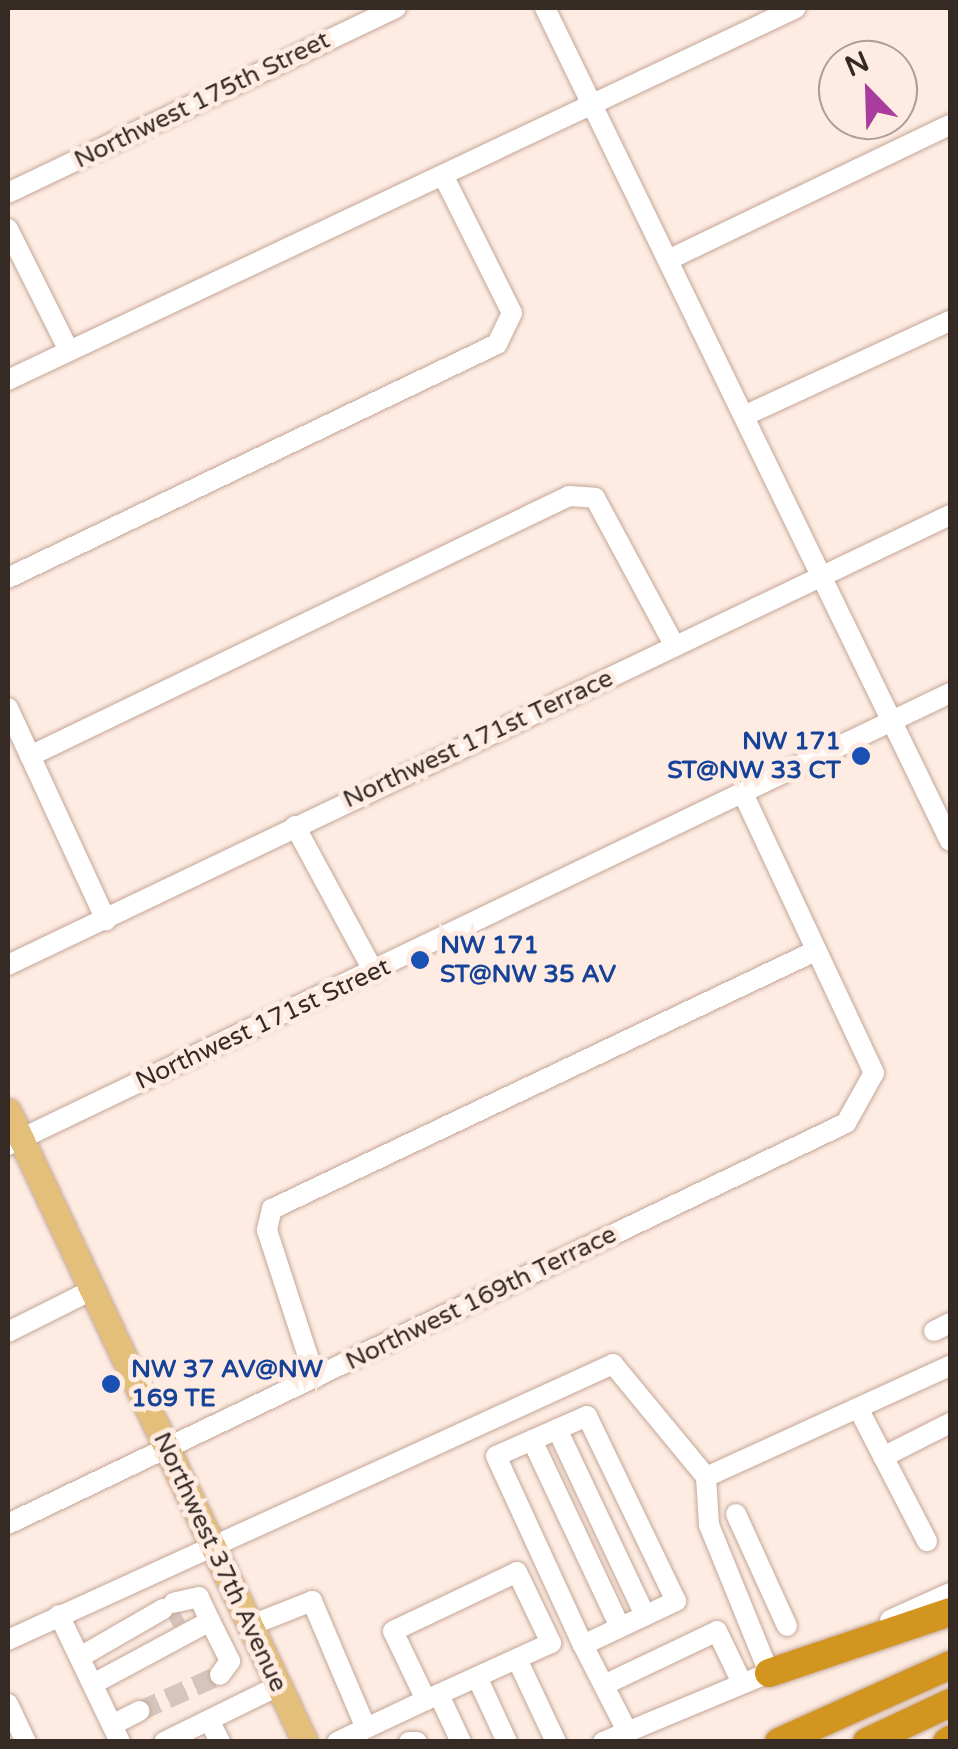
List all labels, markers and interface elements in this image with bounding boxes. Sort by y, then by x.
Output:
street label: Northwest 175th Street [69,25,335,175]
north arrow [818,40,918,140]
text: N [840,44,874,84]
street label: Northwest 171st Terrace [338,663,618,815]
place label: NW 171 ST@NW 33 CT [667,727,841,786]
marker: NW 171 ST@NW 33 CT [850,745,872,767]
place label: NW 171 ST@NW 35 AV [440,931,616,990]
marker: NW 171 ST@NW 35 AV [409,949,431,971]
street label: Northwest 171st Street [131,952,395,1096]
street label: Northwest 169th Terrace [341,1219,621,1377]
place label: NW 37 AV@NW 169 TE [131,1355,323,1414]
marker: NW 37 AV@NW 169 TE [100,1373,122,1395]
street label: Northwest 37th Avenue [147,1427,293,1697]

